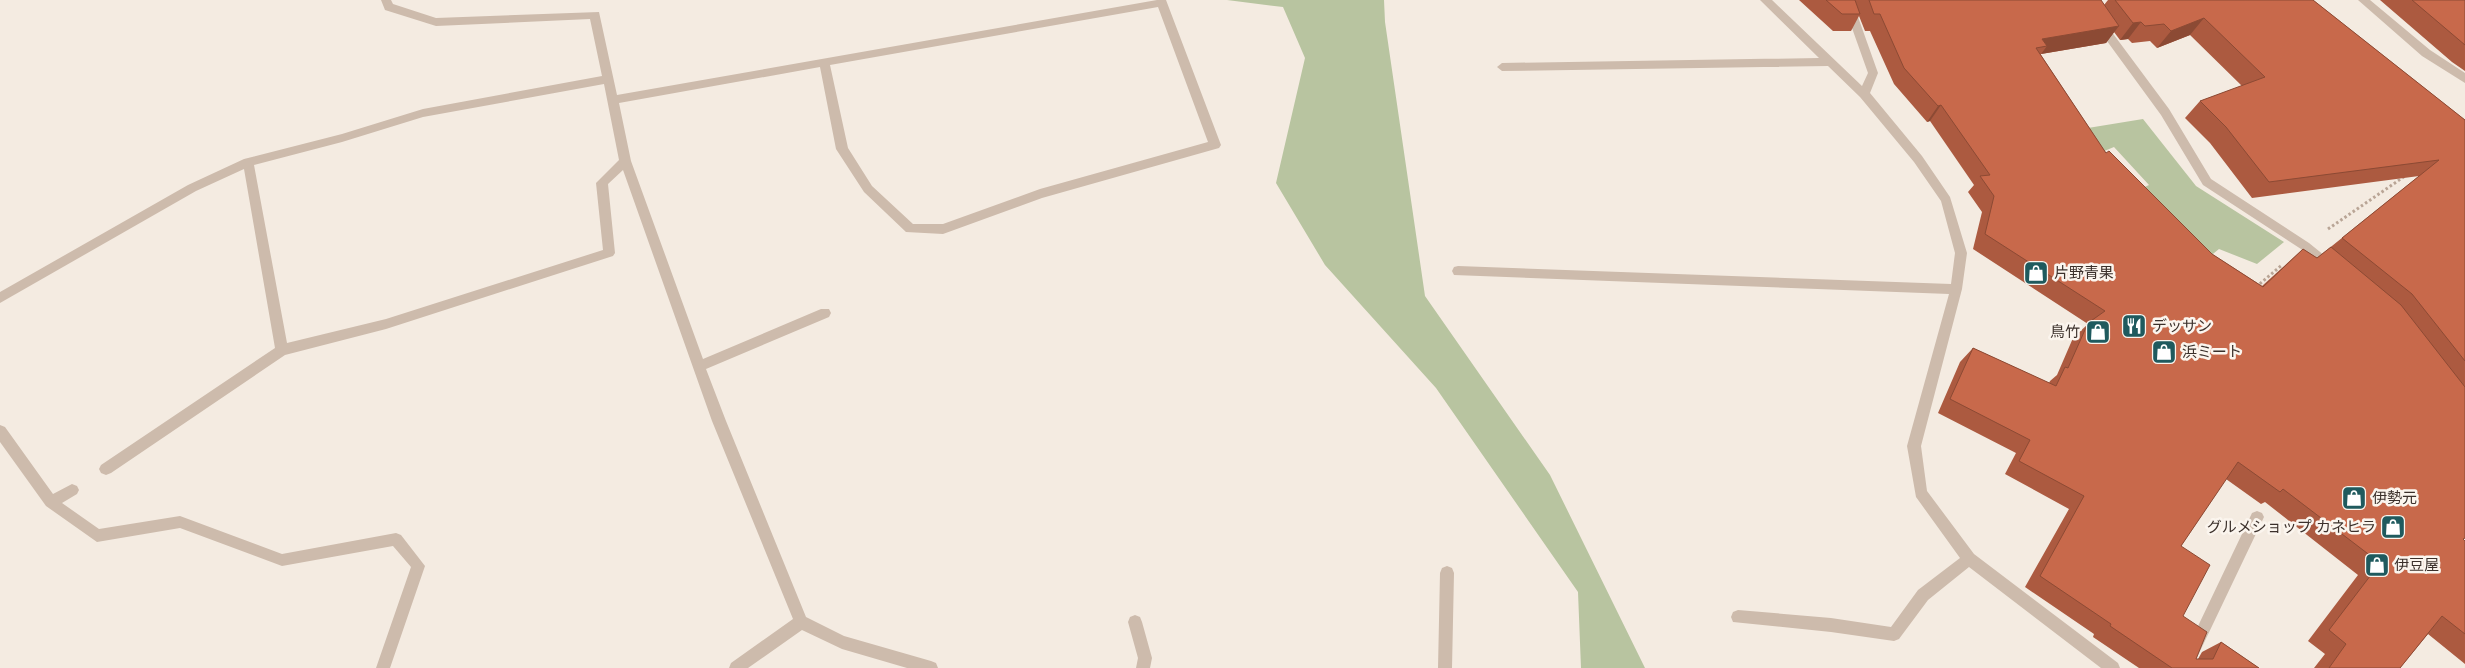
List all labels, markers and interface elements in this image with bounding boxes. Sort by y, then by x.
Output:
shop icon: 片野青果 [2023,260,2049,286]
place label: 片野青果 [2054,264,2114,281]
restaurant icon: デッサン [2121,313,2147,339]
place label: デッサン [2152,317,2212,334]
shop icon: 鳥竹 [2085,319,2111,345]
place label: 鳥竹 [2050,323,2080,340]
shop icon: 浜ミート [2151,339,2177,365]
place label: 浜ミート [2182,343,2242,360]
shop icon: 伊勢元 [2341,485,2367,511]
place label: 伊勢元 [2372,489,2417,506]
shop icon: グルメショップ カネヒラ [2380,514,2406,540]
place label: グルメショップ カネヒラ [2207,518,2376,535]
shop icon: 伊豆屋 [2364,552,2390,578]
place label: 伊豆屋 [2394,556,2439,573]

